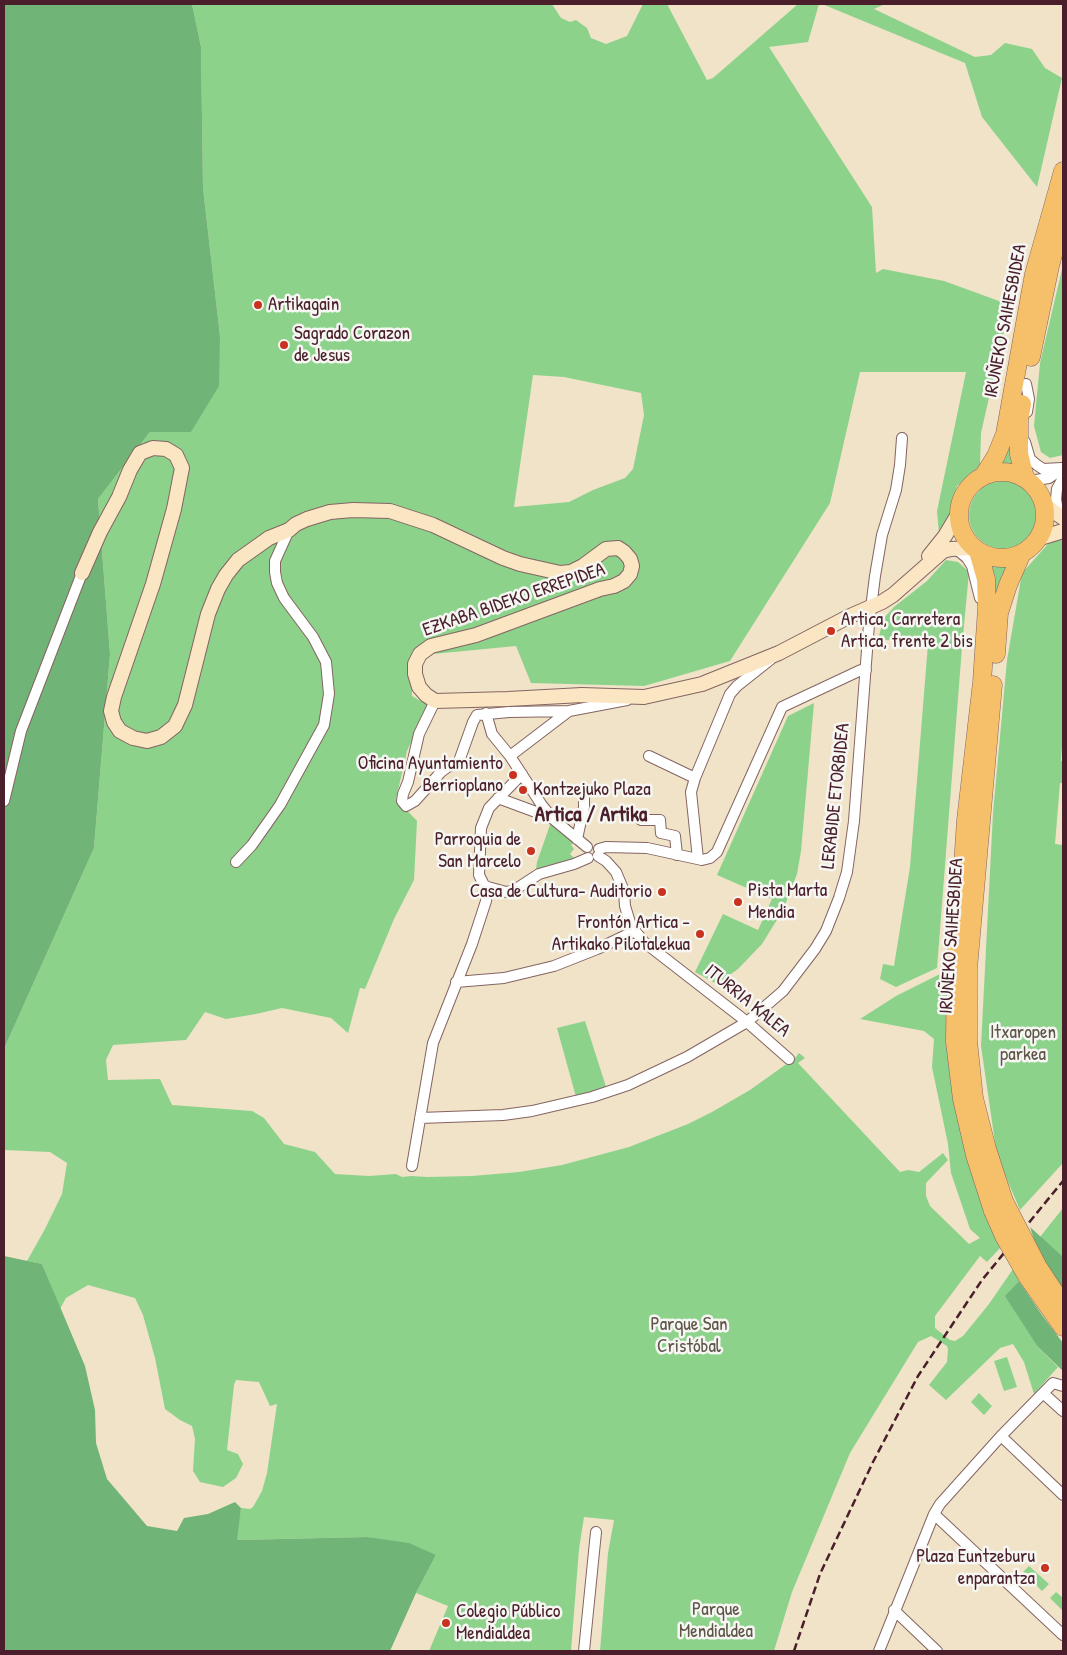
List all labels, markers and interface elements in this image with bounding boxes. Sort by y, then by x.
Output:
street label: IRUÑEKO SAIHESBIDEA [980,242,1032,400]
place label: Artikagain [268,294,339,316]
marker: Artikagain [252,299,264,311]
place label: Sagrado Corazon de Jesus [294,323,410,367]
marker: Sagrado Corazon de Jesus [278,339,290,351]
street label: EZKABA BIDEKO ERREPIDEA [420,558,608,642]
place label: Artica, Carretera Artica, frente 2 bis [841,609,973,653]
marker: Artica, Carretera Artica, frente 2 bis [825,625,837,637]
street label: LERABIDE ETORBIDEA [817,722,855,870]
place label: Oficina Ayuntamiento Berrioplano [358,753,503,797]
marker: Oficina Ayuntamiento Berrioplano [507,769,519,781]
place label: Kontzejuko Plaza [533,779,651,801]
marker: Kontzejuko Plaza [517,784,529,796]
district label: Artica / Artika [535,802,647,828]
place label: Parroquia de San Marcelo [435,829,521,873]
marker: Parroquia de San Marcelo [525,845,537,857]
street label: IRUÑEKO SAIHESBIDEA [935,857,969,1015]
place label: Pista Marta Mendia [748,880,827,924]
place label: Casa de Cultura- Auditorio [470,881,652,903]
marker: Casa de Cultura- Auditorio [656,886,668,898]
marker: Pista Marta Mendia [732,896,744,908]
place label: Frontón Artica - Artikako Pilotalekua [552,912,690,956]
marker: Frontón Artica - Artikako Pilotalekua [694,928,706,940]
street label: ITURRIA KALEA [700,960,794,1042]
park label: Itxaropen parkea [990,1022,1056,1066]
park label: Parque San Cristóbal [651,1314,727,1358]
place label: Plaza Euntzeburu enparantza [916,1546,1035,1590]
marker: Plaza Euntzeburu enparantza [1039,1562,1051,1574]
park label: Parque Mendialdea [679,1599,753,1643]
place label: Colegio Público Mendialdea [456,1601,560,1645]
marker: Colegio Público Mendialdea [440,1617,452,1629]

